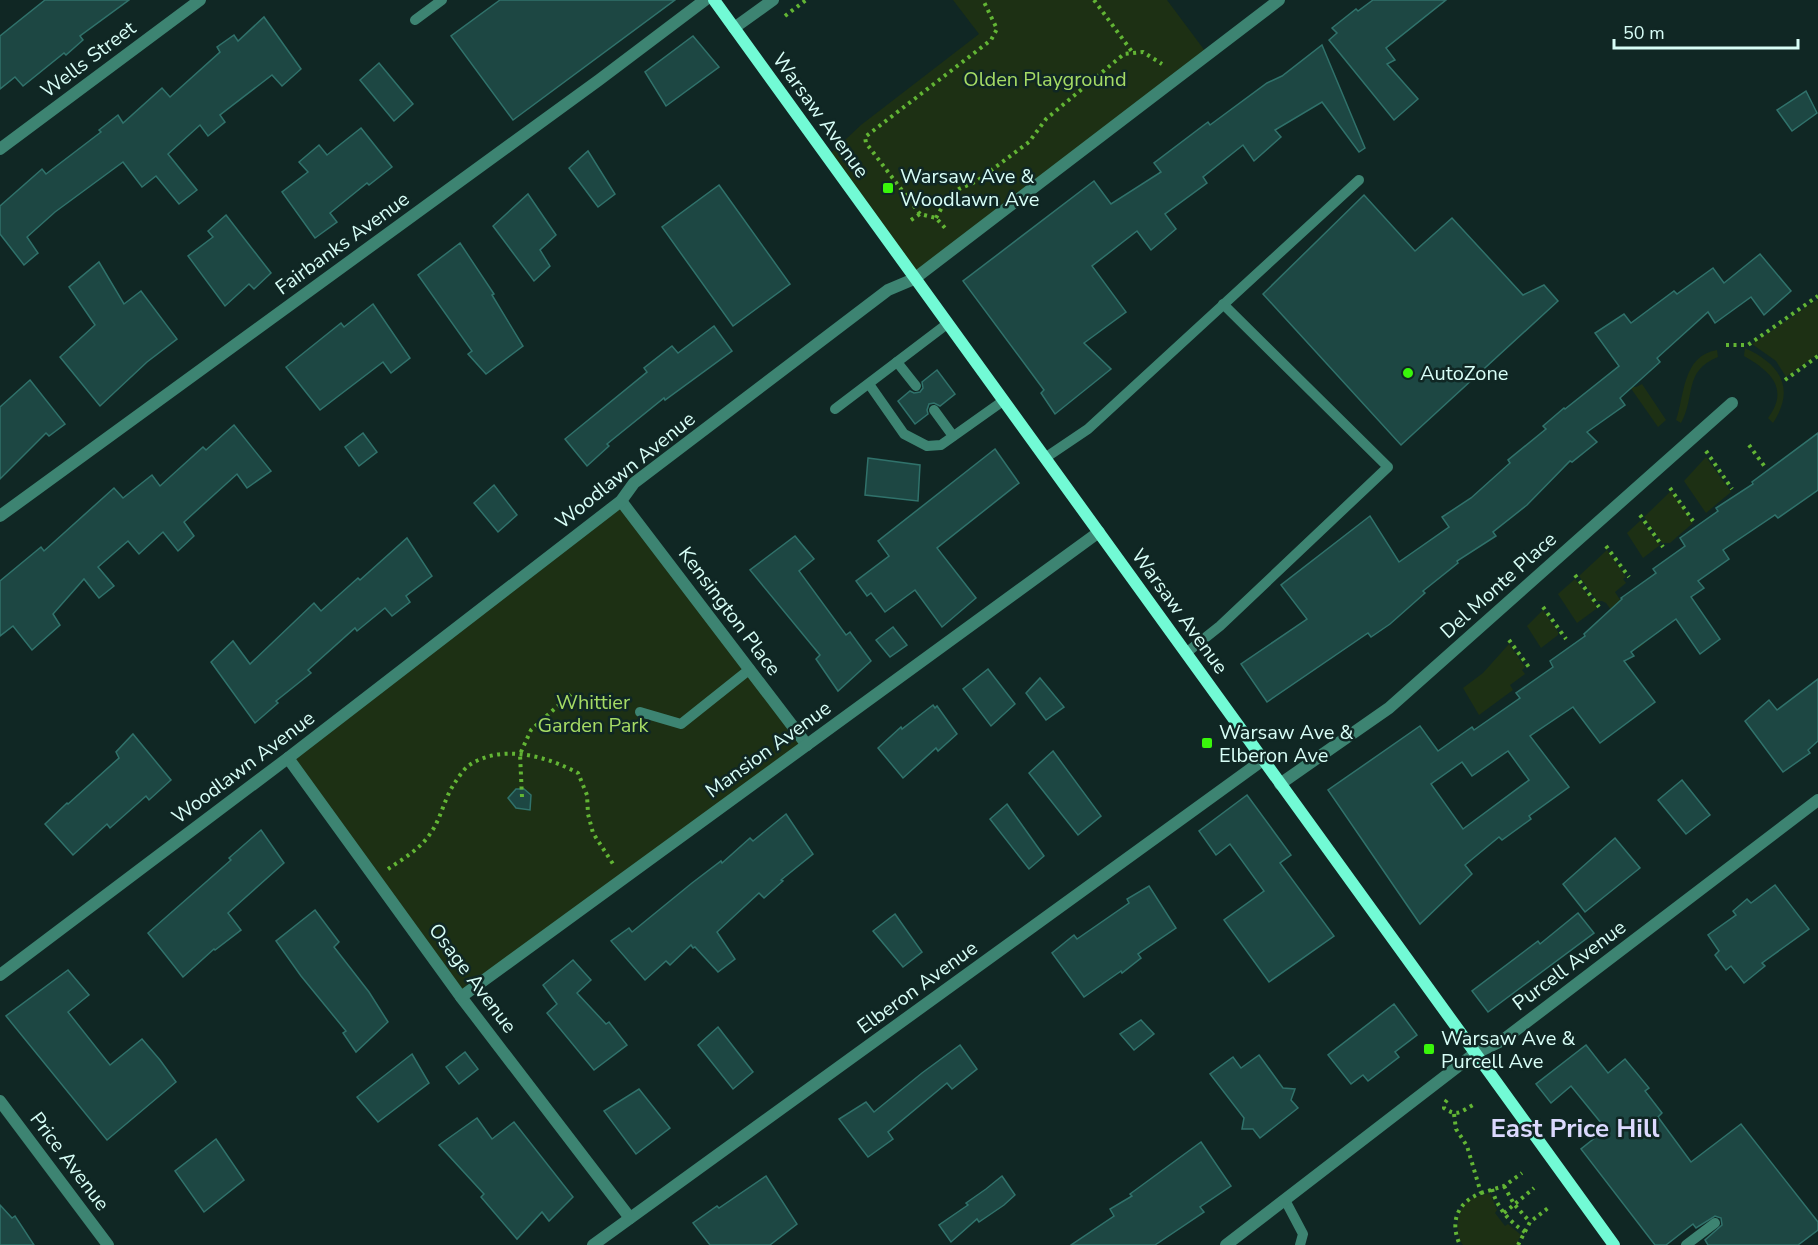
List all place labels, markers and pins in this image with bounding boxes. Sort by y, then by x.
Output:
place label: Warsaw Ave & Woodlawn Ave [900,163,1039,213]
marker: Warsaw Ave & Woodlawn Ave [881,181,895,195]
place label: AutoZone [1420,360,1508,387]
marker: AutoZone [1401,366,1415,380]
place label: Warsaw Ave & Elberon Ave [1219,719,1354,769]
marker: Warsaw Ave & Elberon Ave [1200,736,1214,750]
place label: Warsaw Ave & Purcell Ave [1441,1025,1576,1075]
marker: Warsaw Ave & Purcell Ave [1422,1042,1436,1056]

